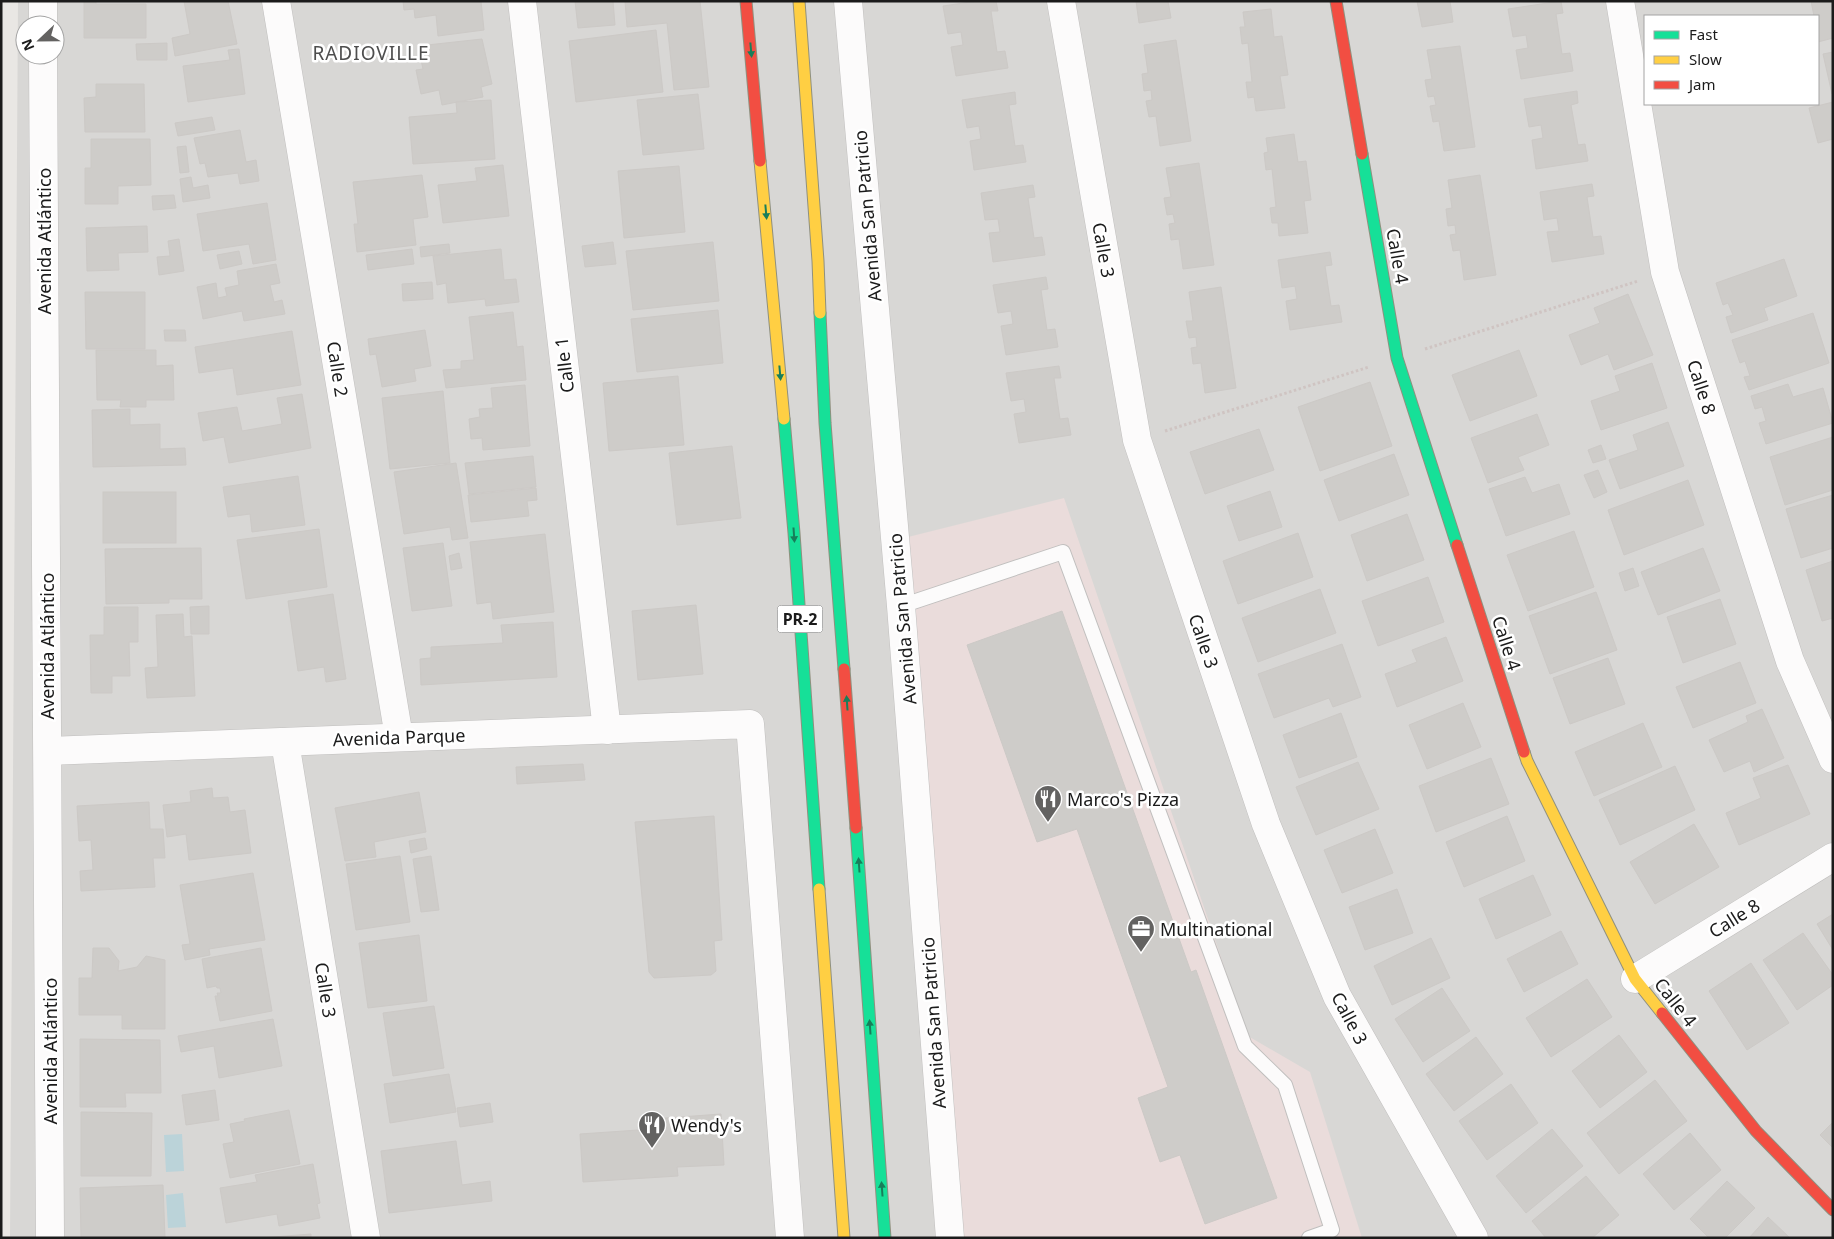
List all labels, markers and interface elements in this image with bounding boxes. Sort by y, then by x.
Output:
north arrow [15,15,65,65]
legend [1644,15,1819,105]
text: Fast [1689,24,1718,44]
text: N [17,36,38,54]
district label: RADIOVILLE [312,40,430,66]
one-way arrow [747,42,755,58]
text: Slow [1689,49,1722,69]
text: Jam [1687,74,1716,94]
street label: Avenida San Patricio [848,129,886,303]
street label: Avenida Atlántico [32,168,56,314]
one-way arrow [762,204,770,220]
street label: Calle 3 [1087,220,1121,280]
street label: Calle 4 [1381,226,1415,286]
street label: Calle 1 [549,336,579,394]
street label: Calle 2 [322,340,354,398]
street label: Calle 8 [1682,357,1722,417]
one-way arrow [777,366,785,382]
one-way arrow [790,528,798,544]
street label: Avenida San Patricio [883,532,921,706]
street label: Avenida Atlántico [35,573,59,719]
road number: PR-2 [778,606,822,632]
street label: Calle 3 [1184,611,1224,671]
street label: Calle 4 [1487,613,1527,673]
one-way arrow [843,695,851,711]
street label: Avenida Parque [332,723,466,751]
restaurant icon: Marco's Pizza [1033,784,1063,823]
place label: Marco's Pizza [1067,787,1179,811]
one-way arrow [854,857,862,873]
street label: Calle 8 [1704,893,1764,943]
office icon: Multinational [1126,914,1156,953]
place label: Multinational [1160,917,1272,941]
street label: Avenida San Patricio [915,936,951,1110]
street label: Calle 3 [310,961,342,1019]
street label: Calle 4 [1649,973,1703,1031]
street label: Avenida Atlántico [38,978,62,1124]
street label: Calle 3 [1326,988,1374,1048]
one-way arrow [866,1019,874,1035]
restaurant icon: Wendy's [637,1110,667,1149]
place label: Wendy's [671,1113,742,1137]
one-way arrow [877,1181,885,1197]

